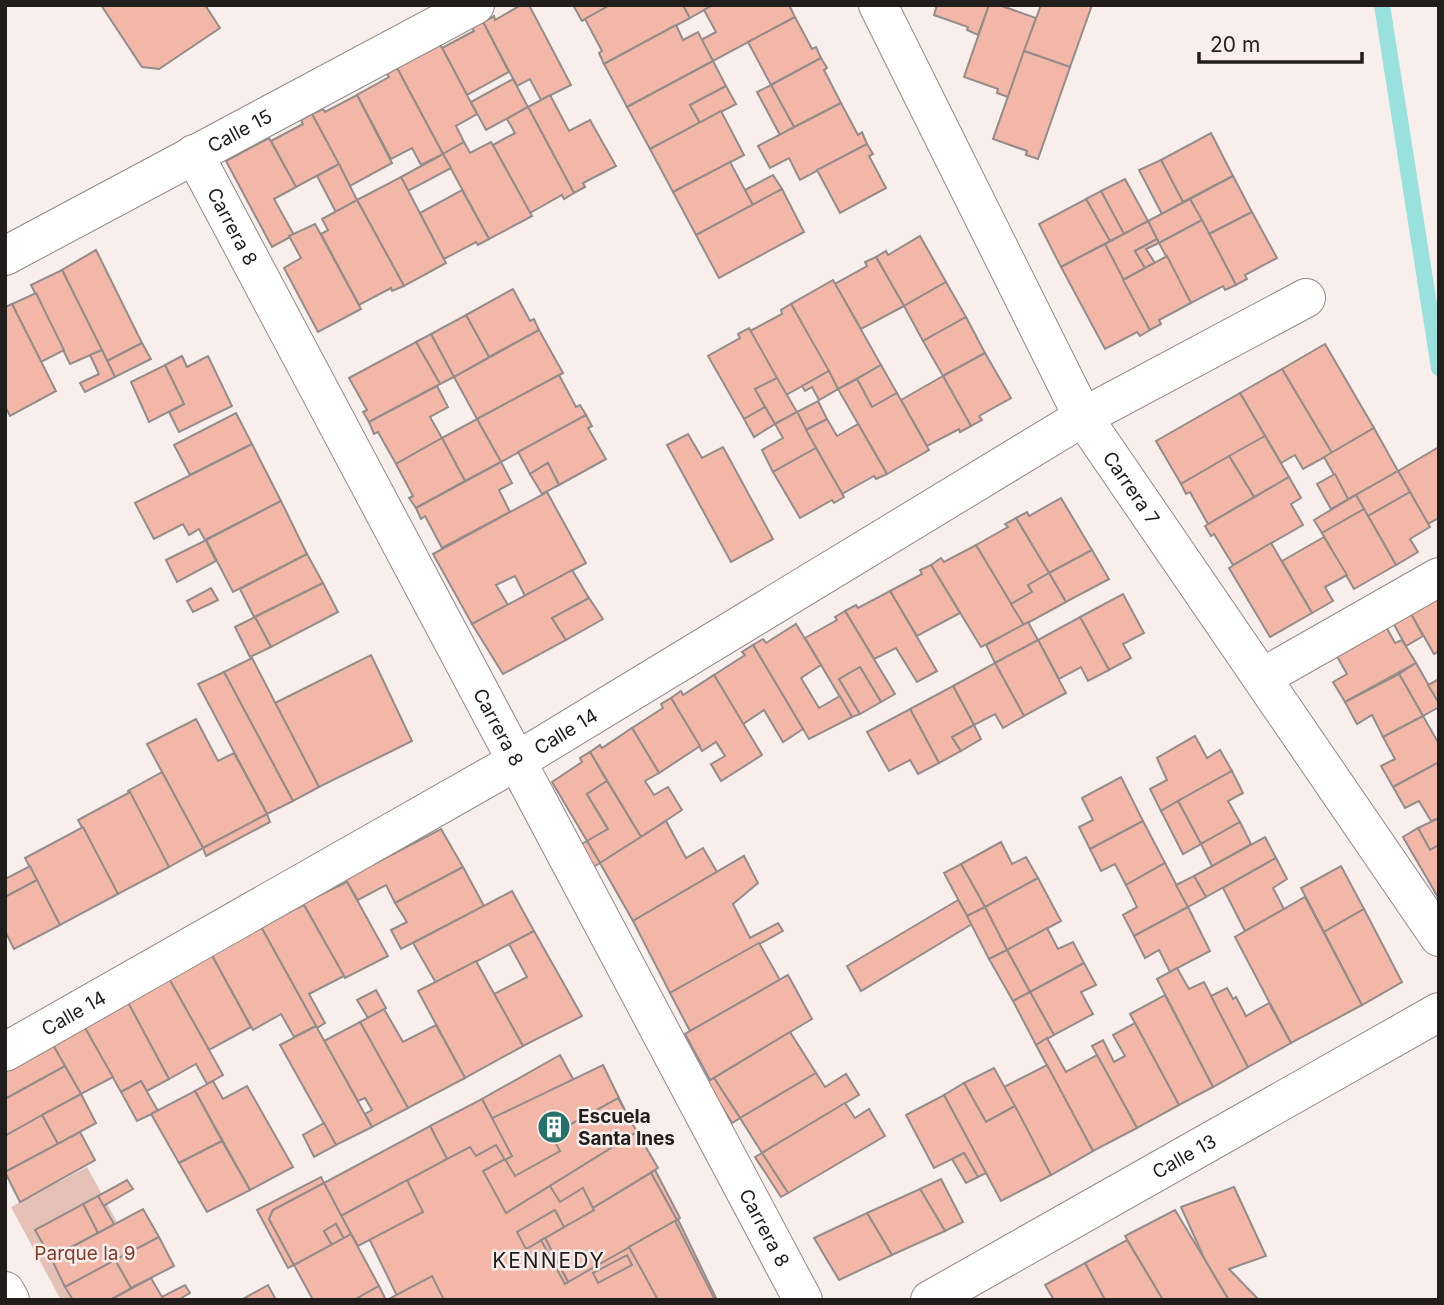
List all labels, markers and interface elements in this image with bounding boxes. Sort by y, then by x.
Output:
scale bar [1199,21,1362,65]
text: 20 m [1210,32,1260,57]
street label: Calle 15 [204,105,276,158]
street label: Carrera 8 [202,184,262,270]
street label: Carrera 7 [1098,447,1164,529]
street label: Carrera 8 [468,684,528,770]
street label: Calle 14 [530,704,602,760]
street label: Calle 14 [38,986,110,1041]
place label: Escuela Santa Ines [578,1105,675,1150]
building icon: Escuela Santa Ines [535,1108,573,1146]
street label: Calle 13 [1148,1129,1220,1184]
street label: Carrera 8 [734,1185,794,1271]
park label: Parque la 9 [34,1242,136,1265]
district label: KENNEDY [492,1248,606,1273]

